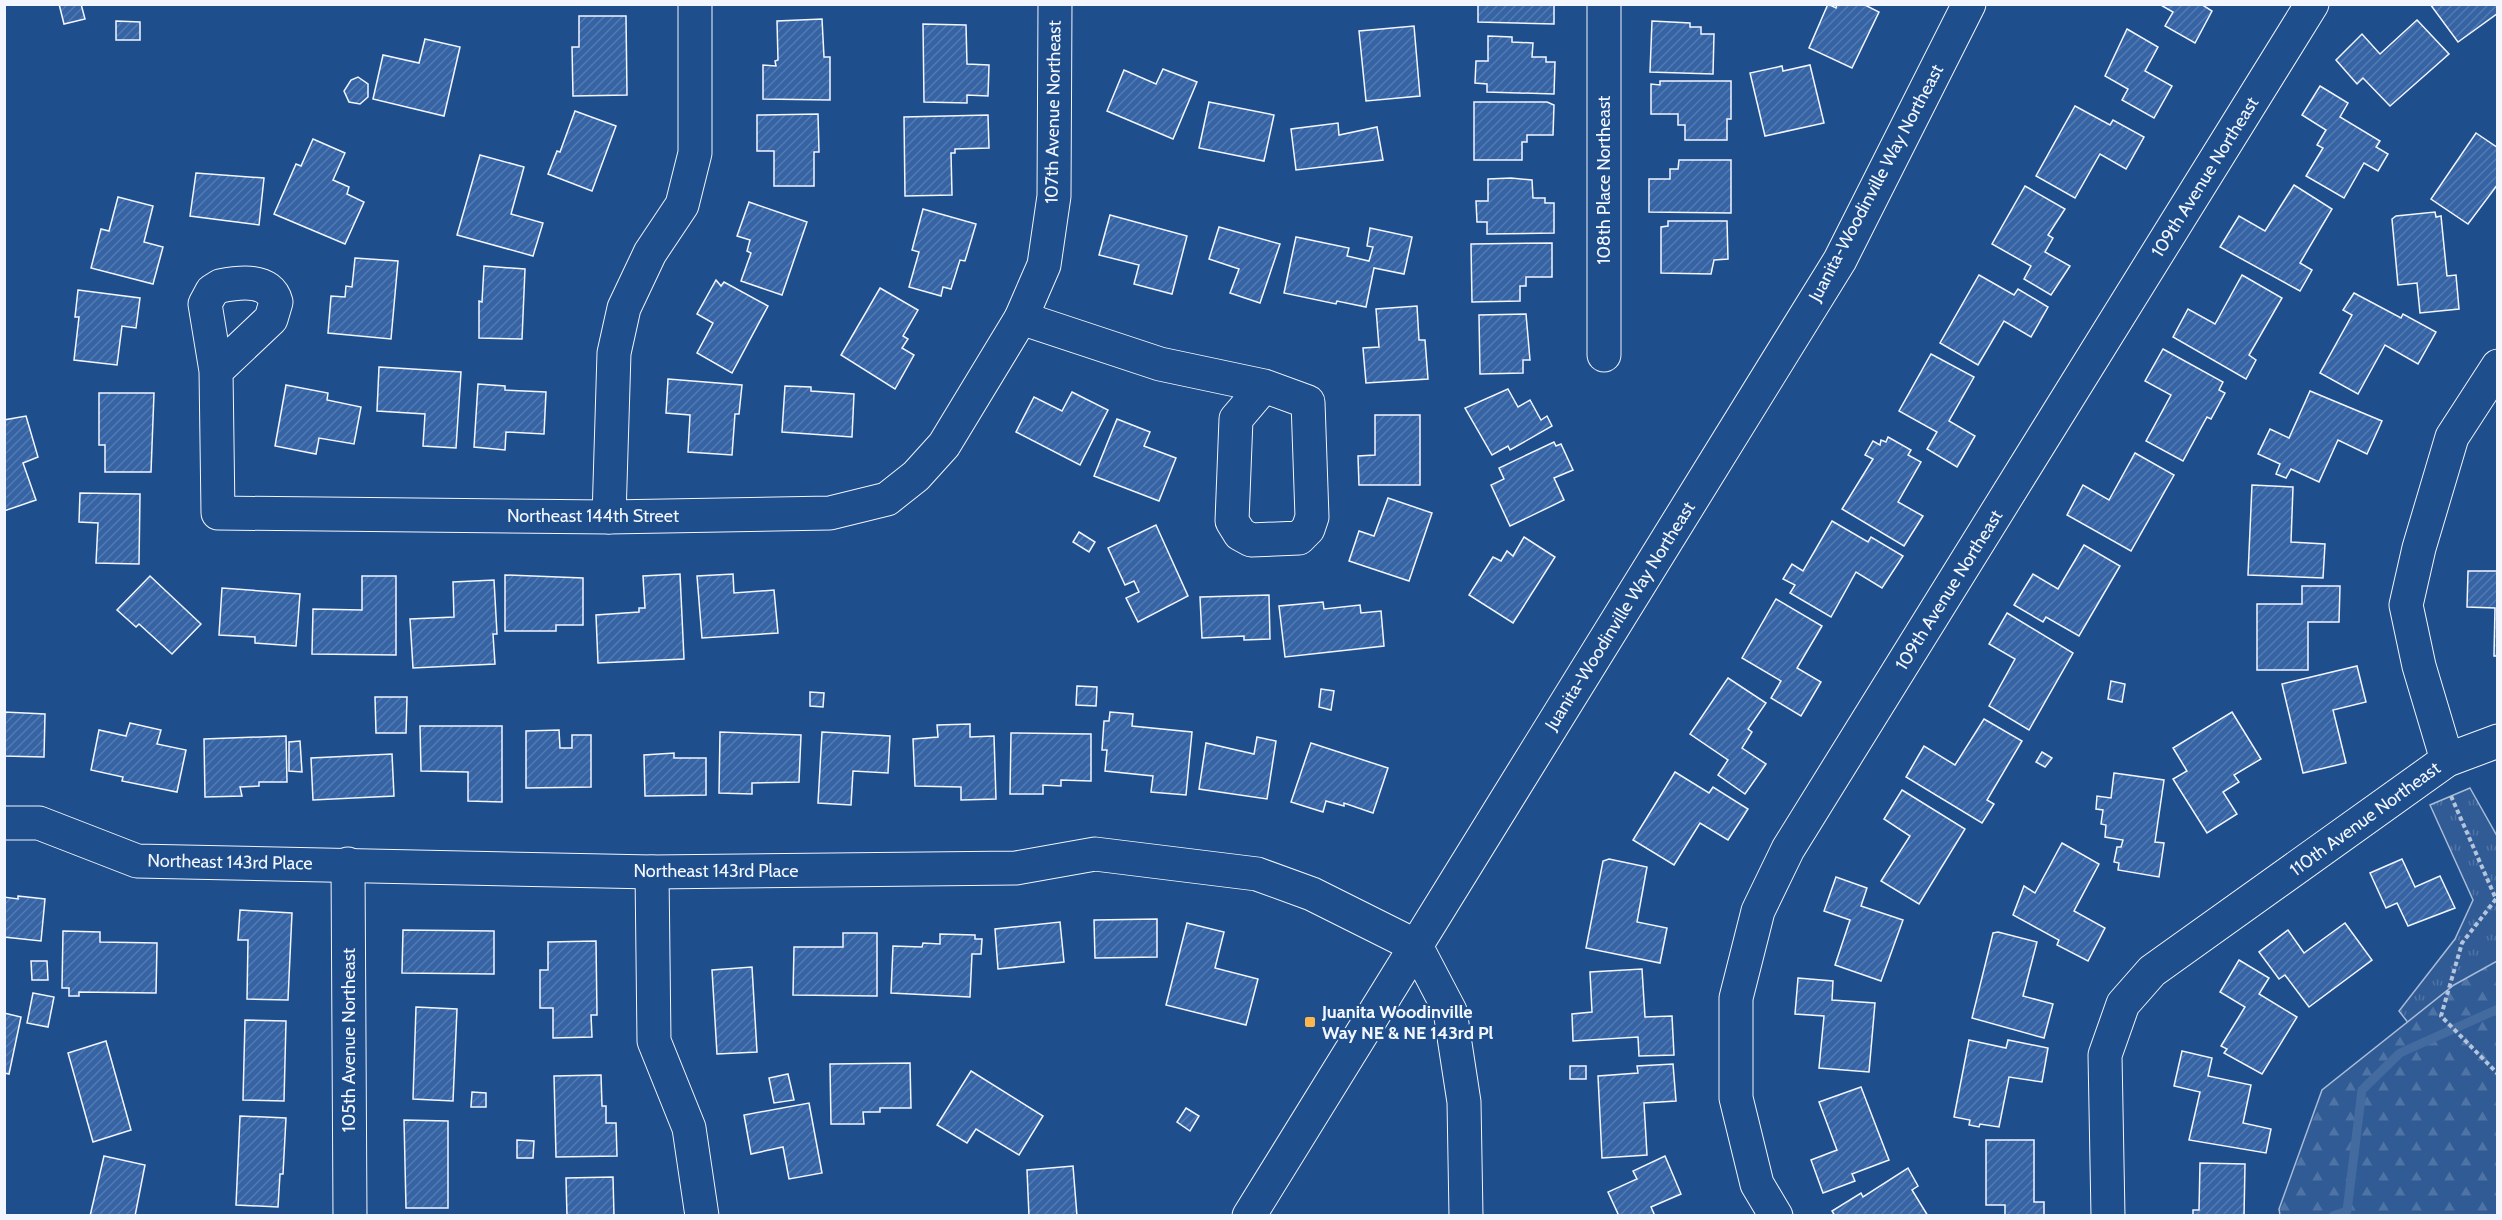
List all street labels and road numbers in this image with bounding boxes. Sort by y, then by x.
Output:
street label: 107th Avenue Northeast [1040,20,1066,204]
street label: Juanita-Woodinville Way Northeast [1803,61,1948,306]
street label: 109th Avenue Northeast [2147,93,2263,261]
street label: 108th Place Northeast [1593,96,1615,264]
street label: Juanita-Woodinville Way Northeast [1540,498,1700,735]
street label: Northeast 144th Street [507,505,679,527]
street label: 109th Avenue Northeast [1891,506,2007,674]
street label: 110th Avenue Northeast [2286,757,2444,881]
street label: Northeast 143rd Place [147,850,313,874]
street label: Northeast 143rd Place [633,860,799,882]
street label: 105th Avenue Northeast [338,948,360,1132]

